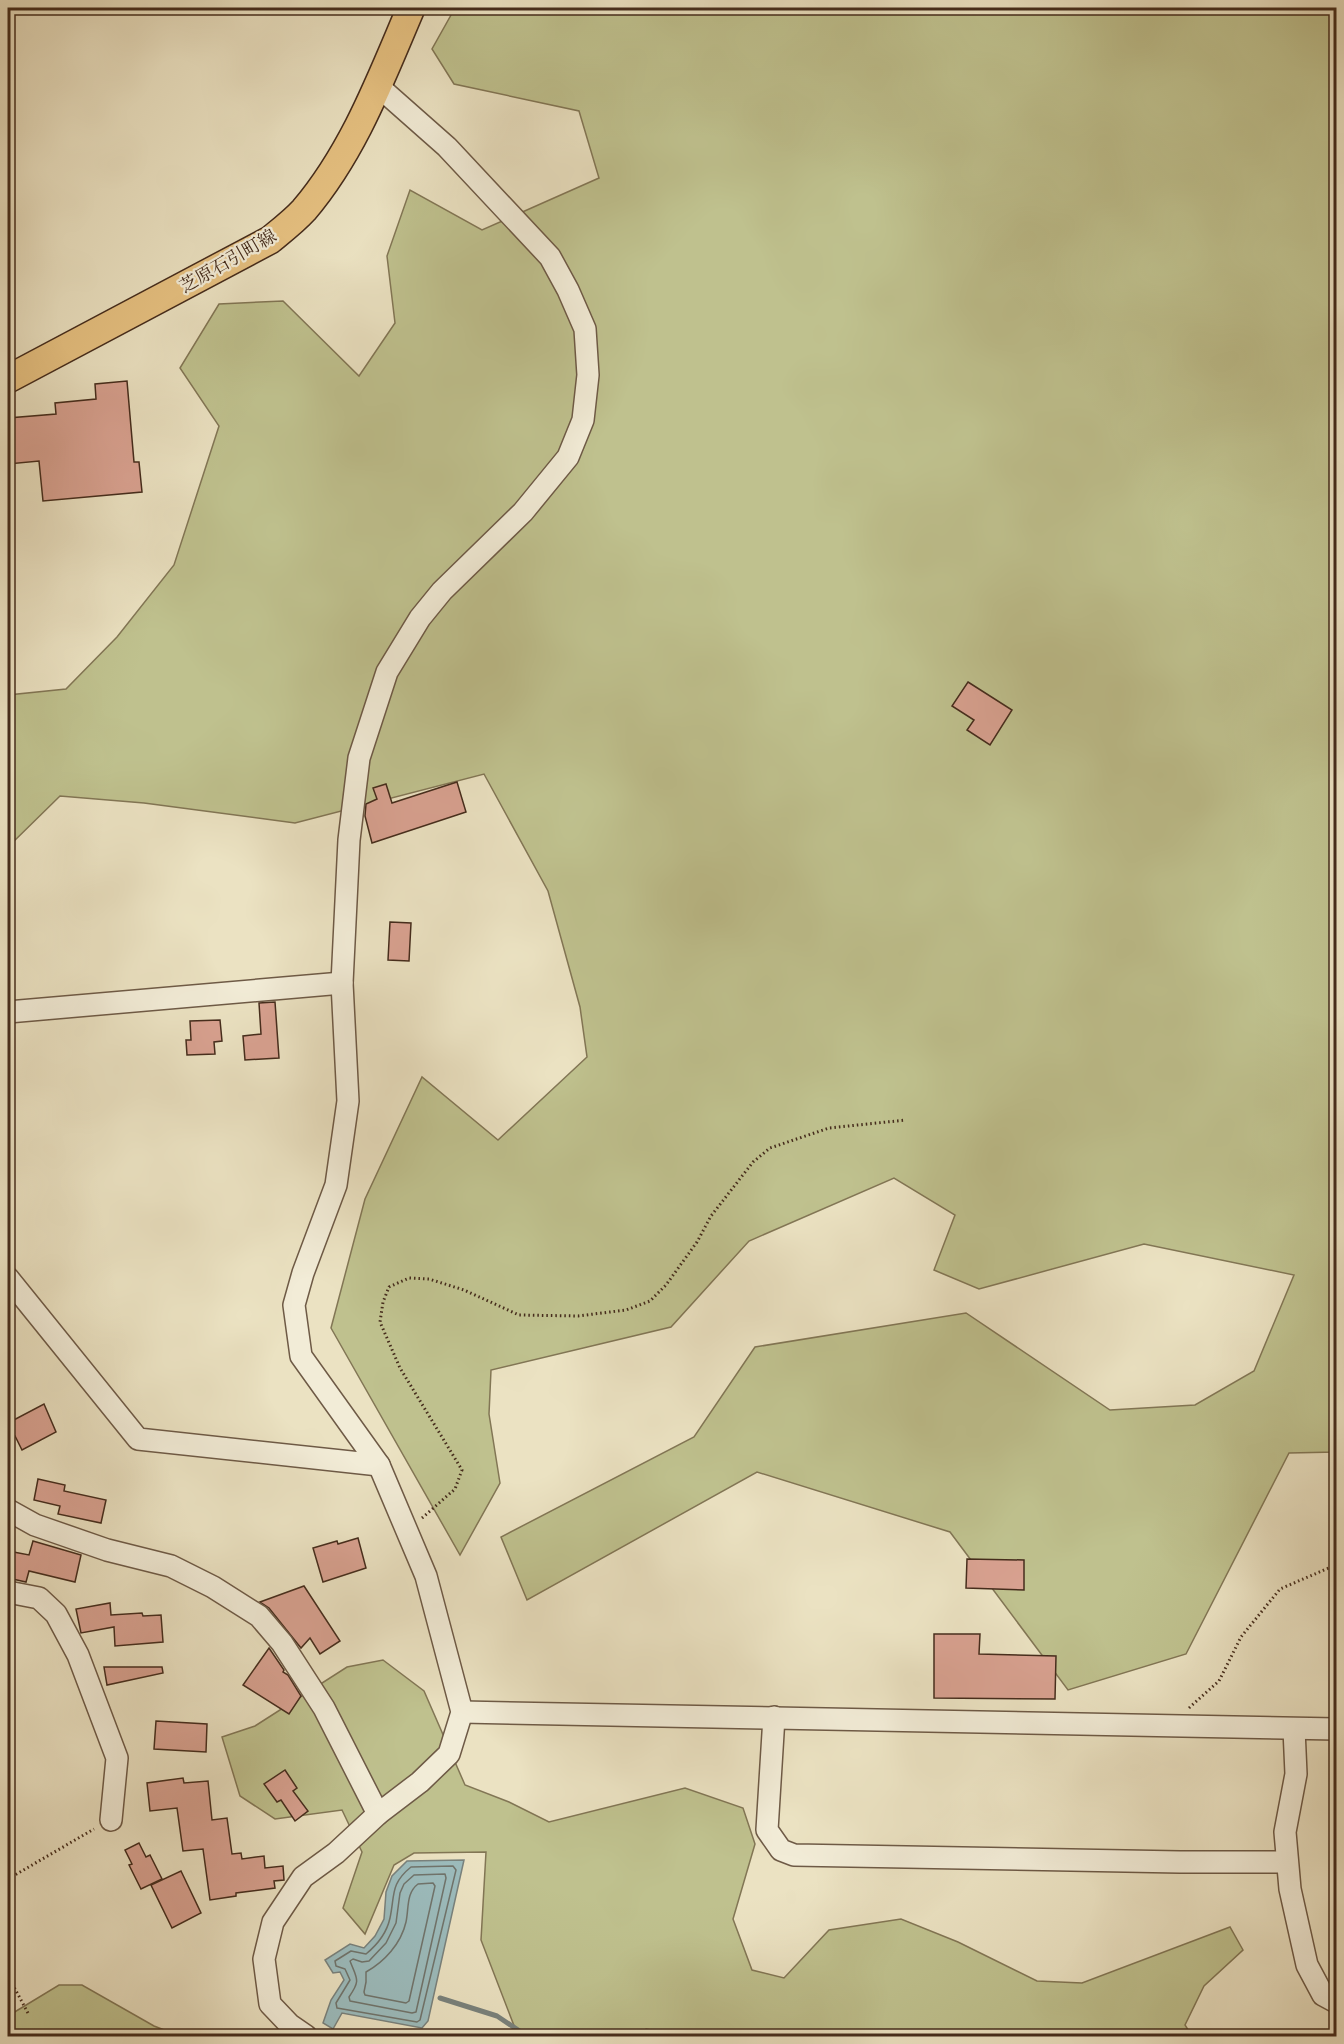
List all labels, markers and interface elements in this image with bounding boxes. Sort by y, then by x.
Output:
street label: 芝原石引町線 [176,224,280,298]

